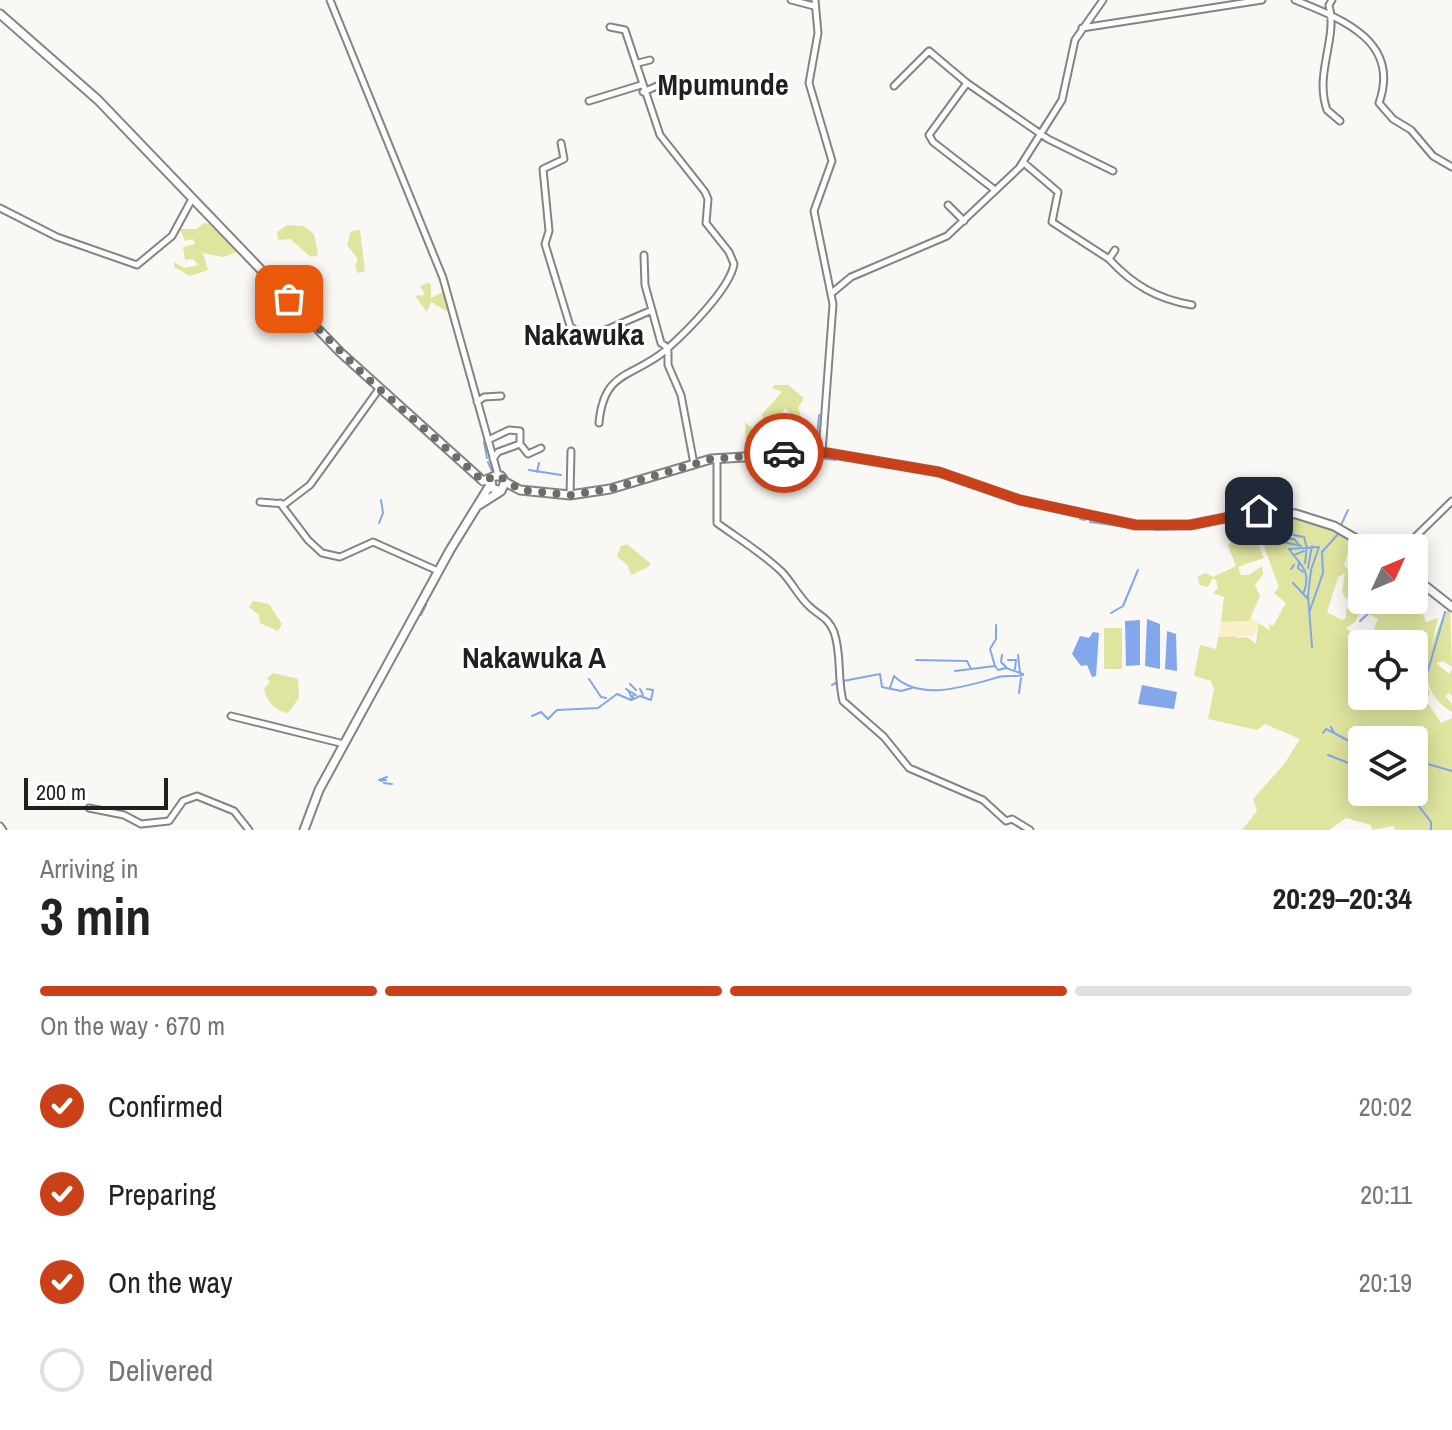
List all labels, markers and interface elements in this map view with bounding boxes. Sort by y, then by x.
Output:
district label: Mpumunde [657,64,789,104]
pin [255,265,323,333]
icon: bag [267,277,311,321]
district label: Nakawuka [524,314,644,354]
courier [744,413,824,493]
icon: car [762,431,806,475]
pin [1225,477,1293,545]
icon: home [1237,489,1281,533]
north arrow [1348,534,1428,614]
map controls [1348,534,1428,806]
button: locate [1348,630,1428,710]
district label: Nakawuka A [462,637,606,677]
button: layers [1348,726,1428,806]
scale bar [24,774,168,810]
text: 200 m [36,777,86,807]
text: Arriving in [40,851,138,886]
text: 20:29–20:34 [1273,878,1412,918]
text: 3 min [40,881,151,951]
text: On the way · 670 m [40,1008,225,1043]
icon: check [40,1084,84,1128]
text: Confirmed [108,1086,223,1126]
text: 20:02 [1359,1089,1412,1124]
icon: check [40,1172,84,1216]
text: Preparing [108,1174,216,1214]
text: 20:11 [1360,1177,1412,1212]
icon: check [40,1260,84,1304]
text: On the way [108,1262,232,1302]
text: 20:19 [1359,1265,1412,1300]
text: Delivered [108,1350,213,1390]

